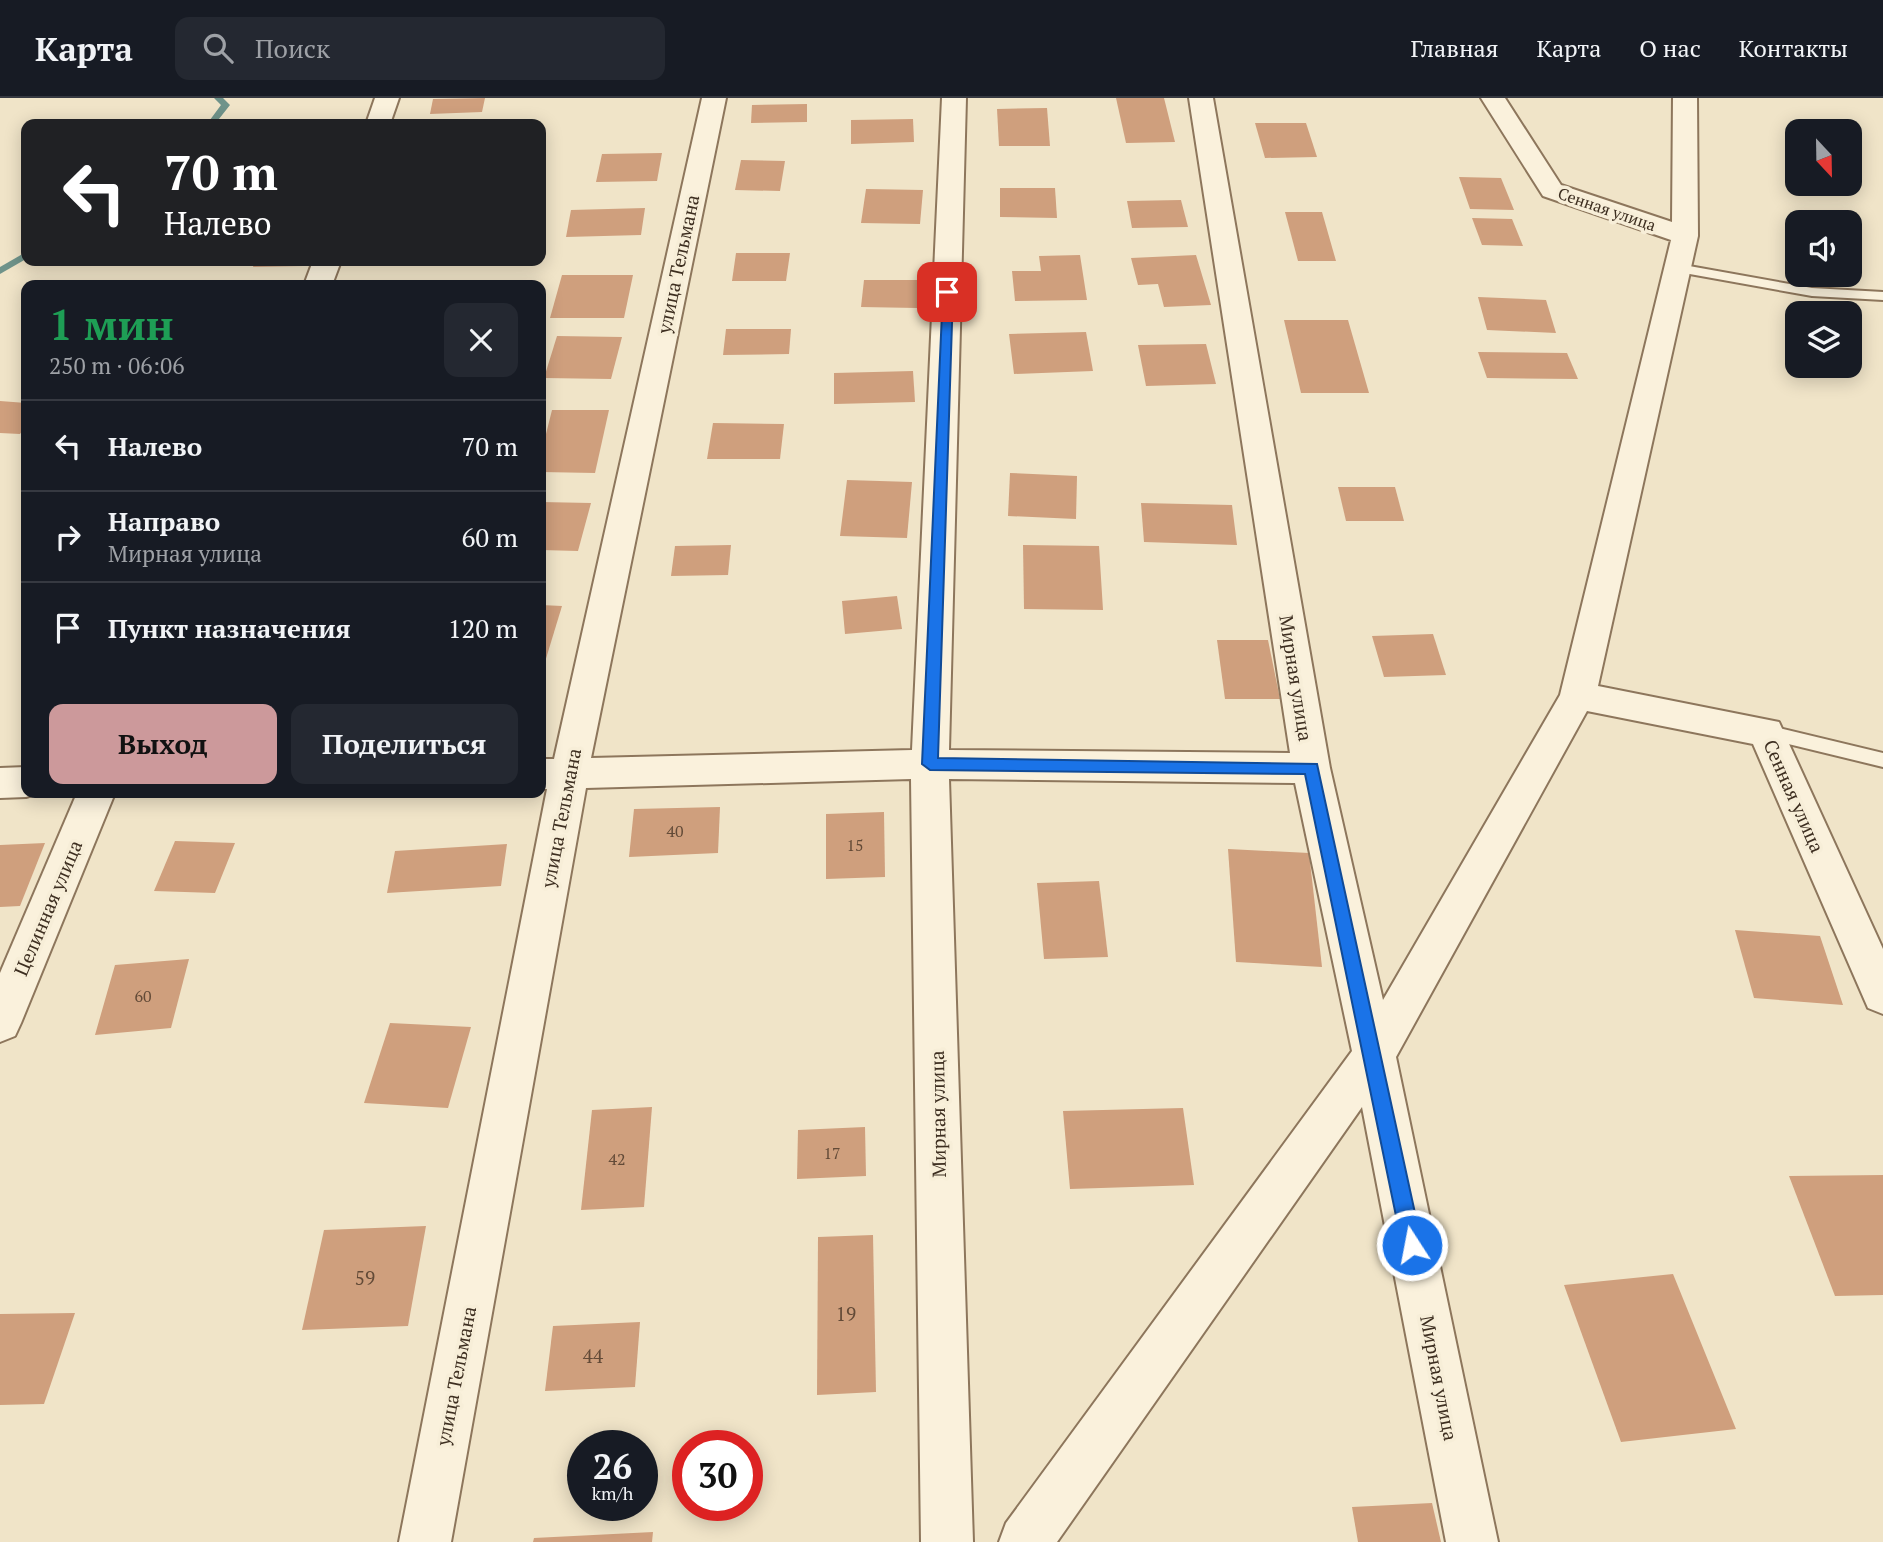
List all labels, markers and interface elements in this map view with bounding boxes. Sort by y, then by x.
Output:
search box [175,17,665,80]
text: Карта [35,27,133,70]
icon: search [199,29,237,67]
text: Поиск [255,31,330,65]
text: Главная [1410,32,1498,64]
text: Карта [1536,32,1601,64]
text: О нас [1639,32,1701,64]
text: Контакты [1739,32,1848,64]
north arrow [1785,119,1862,196]
map controls [1785,119,1862,378]
text: 70 m [164,139,278,204]
icon: left [49,147,140,238]
street label: Сенная улица [1555,182,1659,236]
street label: улица Тельмана [650,192,705,337]
text: Налево [164,202,272,244]
button: sound [1785,210,1862,287]
pin [917,262,977,322]
icon: arrive [928,273,966,311]
text: 1 мин [49,296,174,352]
button: layers [1785,301,1862,378]
button: close [444,303,518,377]
text: 250 m · 06:06 [49,350,184,381]
icon: left [49,427,87,465]
text: Налево [108,429,202,463]
text: 70 m [462,429,518,463]
text: Направо [108,504,220,538]
icon: right [49,518,87,556]
text: 60 m [462,520,518,554]
text: Мирная улица [108,538,262,569]
icon: arrive [49,609,87,647]
text: Пункт назначения [108,611,351,645]
text: 120 m [448,611,518,645]
street label: Мирная улица [1274,613,1319,743]
button: Выход [49,704,277,784]
button: Поделиться [291,704,518,784]
street label: Сенная улица [1758,735,1831,857]
street label: улица Тельмана [535,746,586,891]
house number: 40 [666,820,684,842]
house number: 15 [846,834,864,856]
street label: Целинная улица [8,836,88,979]
house number: 60 [134,985,152,1007]
street label: Мирная улица [924,1050,951,1178]
house number: 17 [823,1142,841,1164]
house number: 42 [608,1148,626,1170]
position arrow [1375,1208,1449,1282]
house number: 59 [355,1265,375,1290]
house number: 19 [836,1301,856,1326]
street label: улица Тельмана [430,1304,481,1449]
street label: Мирная улица [1415,1313,1464,1443]
house number: 44 [583,1343,604,1368]
speed limit sign: 30 [672,1430,763,1521]
text: 26 [593,1443,632,1489]
text: km/h [592,1481,633,1505]

